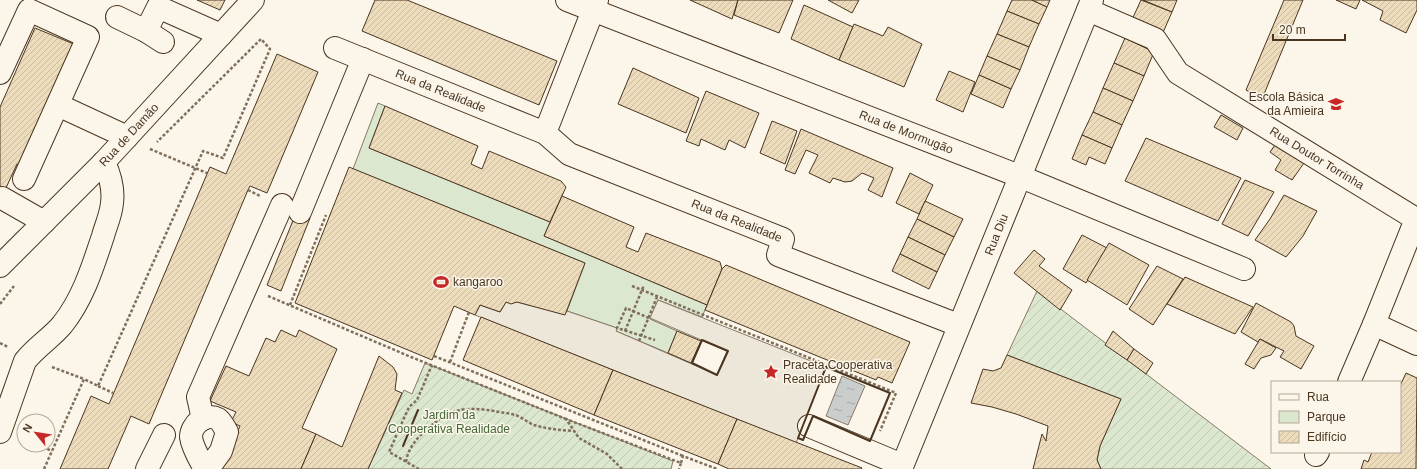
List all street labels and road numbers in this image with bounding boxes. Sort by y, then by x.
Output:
street label: Rua da Realidade [393,66,488,115]
street label: Rua de Damão [96,100,162,169]
street label: Rua de Mormugão [857,107,955,157]
street label: Rua Doutor Torrinha [1267,124,1367,193]
street label: Rua da Realidade [689,196,784,245]
street label: Rua Diu [982,212,1011,257]

